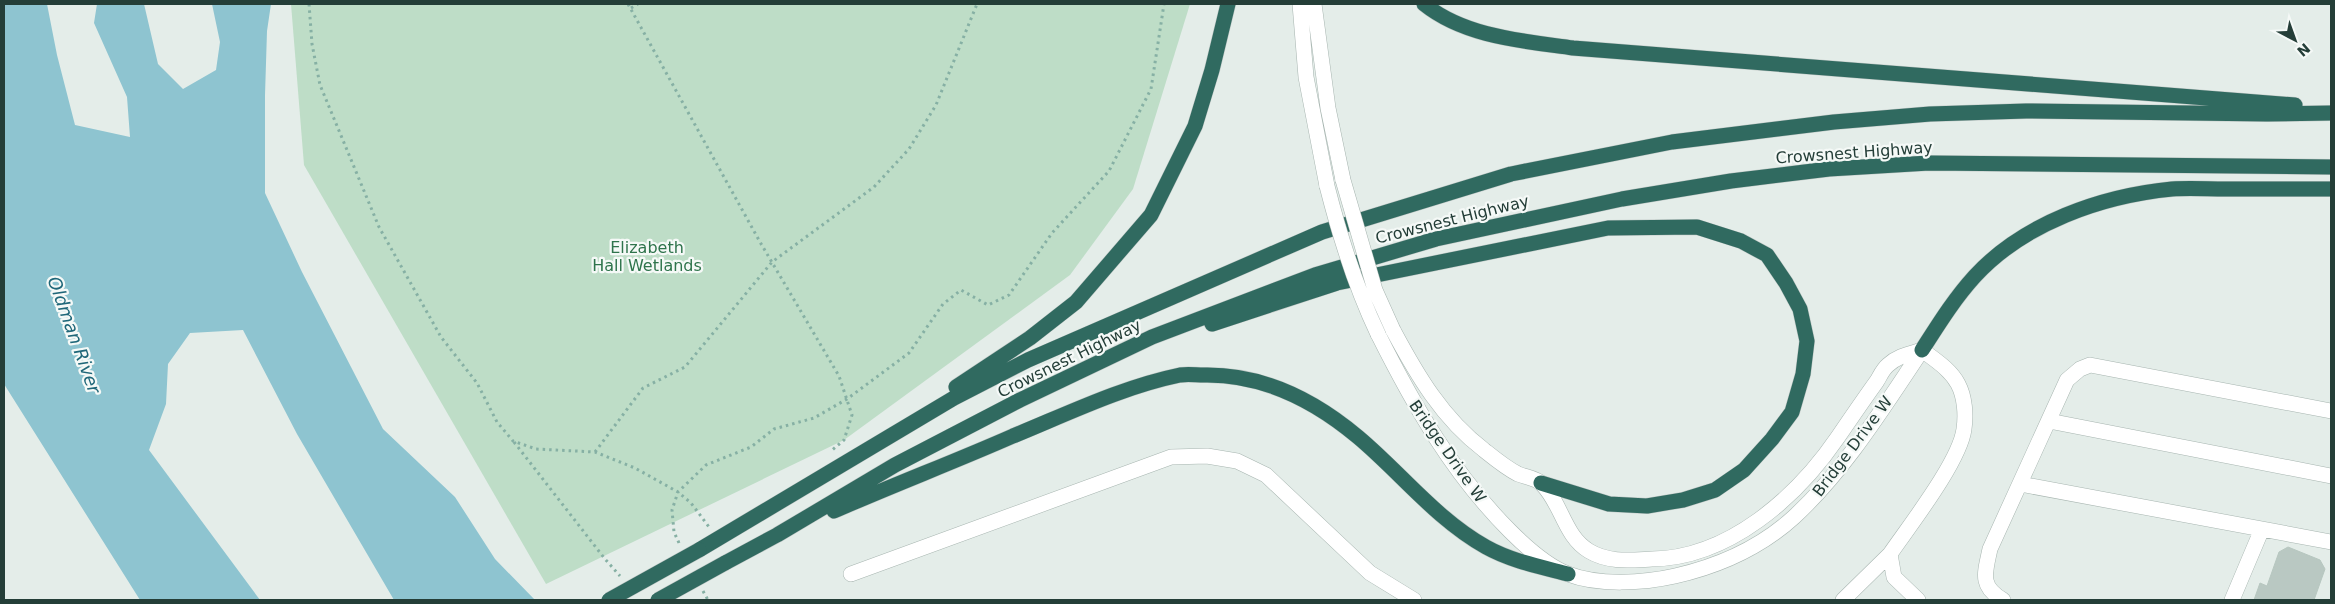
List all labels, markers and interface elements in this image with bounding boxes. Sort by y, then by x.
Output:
north arrow [2270,15,2320,65]
text: N [2294,40,2313,60]
street label: Crowsnest Highway [1775,138,1933,167]
street label: Crowsnest Highway [1373,191,1531,248]
park label: Elizabeth Hall Wetlands [592,238,702,275]
water label: Oldman River [44,273,106,398]
street label: Crowsnest Highway [994,315,1144,401]
street label: Bridge Drive W [1808,392,1896,500]
street label: Bridge Drive W [1405,396,1490,506]

